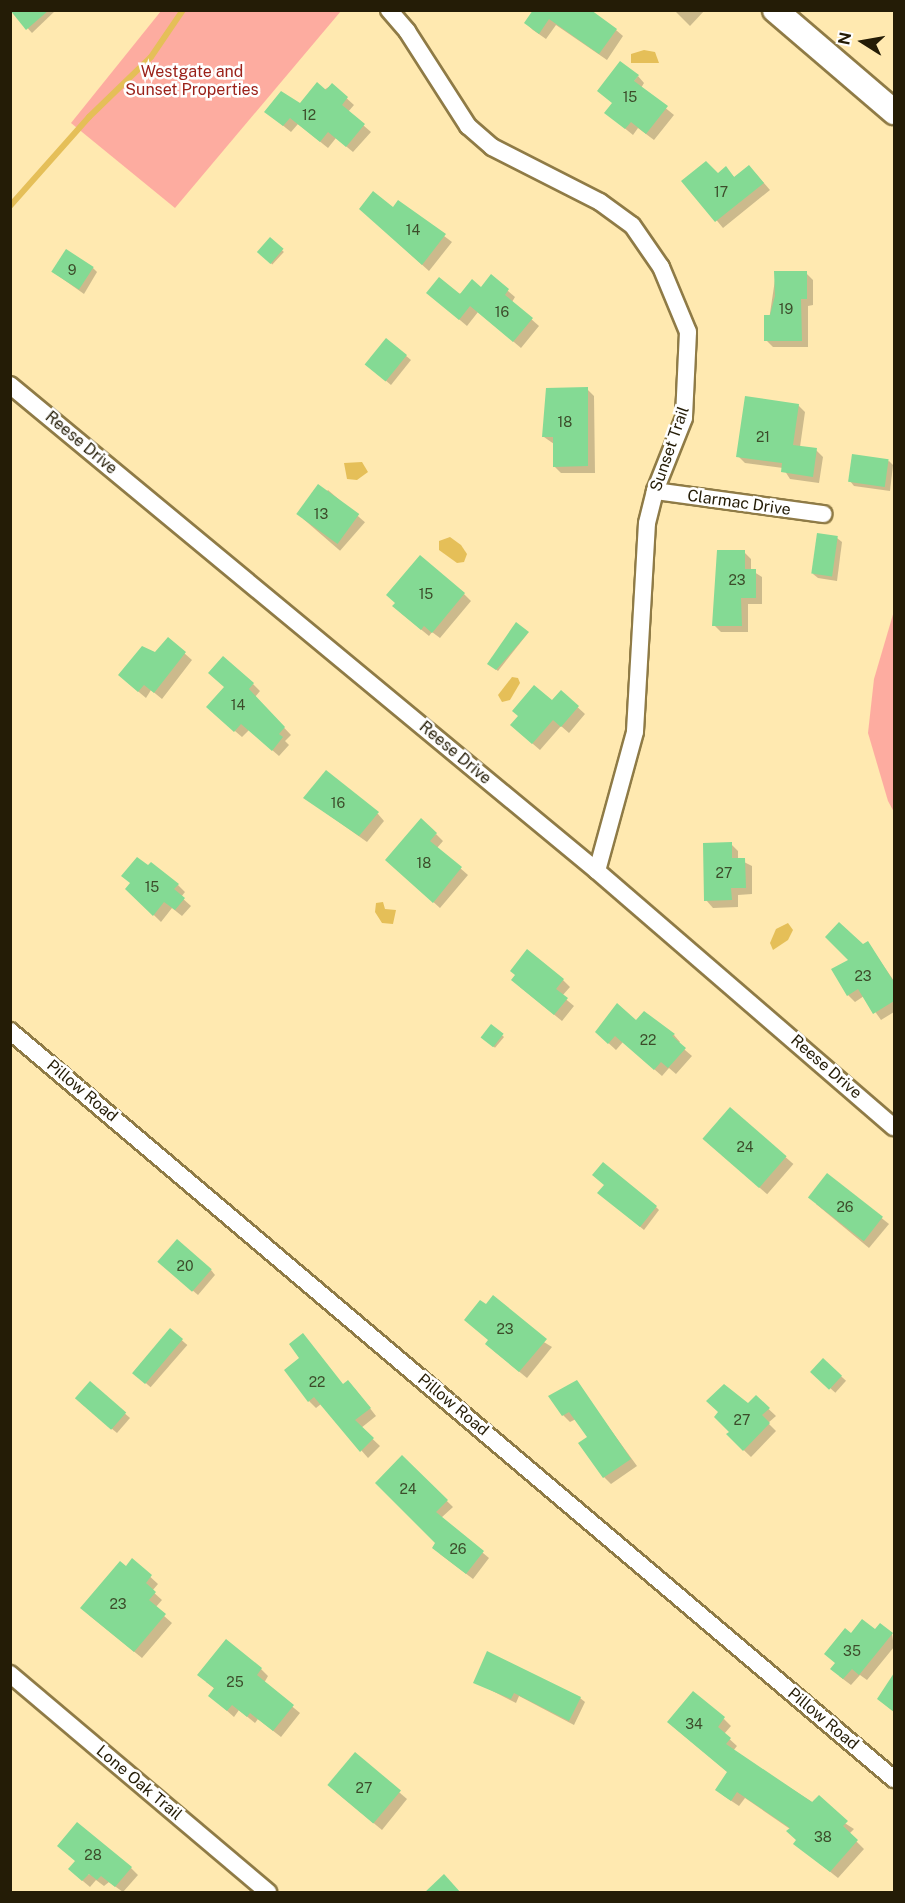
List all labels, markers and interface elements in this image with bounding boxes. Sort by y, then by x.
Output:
north arrow [833,12,893,72]
text: N [834,31,855,46]
park label: Westgate and Sunset Properties [125,62,259,100]
house number: 15 [623,89,637,105]
house number: 12 [302,107,316,123]
house number: 17 [714,184,728,200]
house number: 14 [406,222,420,238]
house number: 9 [68,262,76,278]
house number: 19 [779,301,793,317]
house number: 16 [495,304,509,320]
street label: Sunset Trail [646,404,694,494]
street label: Reese Drive [41,407,121,479]
house number: 18 [558,414,572,430]
house number: 21 [756,429,770,445]
street label: Clarmac Drive [686,486,792,520]
house number: 13 [314,506,328,522]
house number: 23 [728,572,746,588]
house number: 15 [419,586,433,602]
house number: 14 [231,697,245,713]
street label: Reese Drive [415,717,495,789]
house number: 16 [331,795,345,811]
house number: 18 [417,855,431,871]
house number: 27 [716,865,732,881]
house number: 15 [145,879,159,895]
house number: 23 [854,968,872,984]
street label: Reese Drive [787,1031,865,1103]
house number: 22 [640,1032,656,1048]
street label: Pillow Road [43,1056,121,1126]
house number: 24 [736,1139,754,1155]
house number: 26 [836,1199,854,1215]
house number: 20 [177,1258,193,1274]
house number: 23 [496,1321,514,1337]
street label: Pillow Road [414,1370,492,1440]
house number: 22 [309,1374,325,1390]
house number: 27 [734,1412,750,1428]
house number: 24 [399,1481,417,1497]
house number: 26 [449,1541,467,1557]
house number: 23 [109,1596,127,1612]
house number: 35 [843,1643,861,1659]
house number: 25 [226,1674,244,1690]
street label: Pillow Road [784,1684,862,1754]
house number: 34 [685,1716,703,1732]
street label: Lone Oak Trail [92,1742,186,1824]
house number: 27 [356,1780,372,1796]
house number: 38 [814,1829,832,1845]
house number: 28 [84,1847,102,1863]

